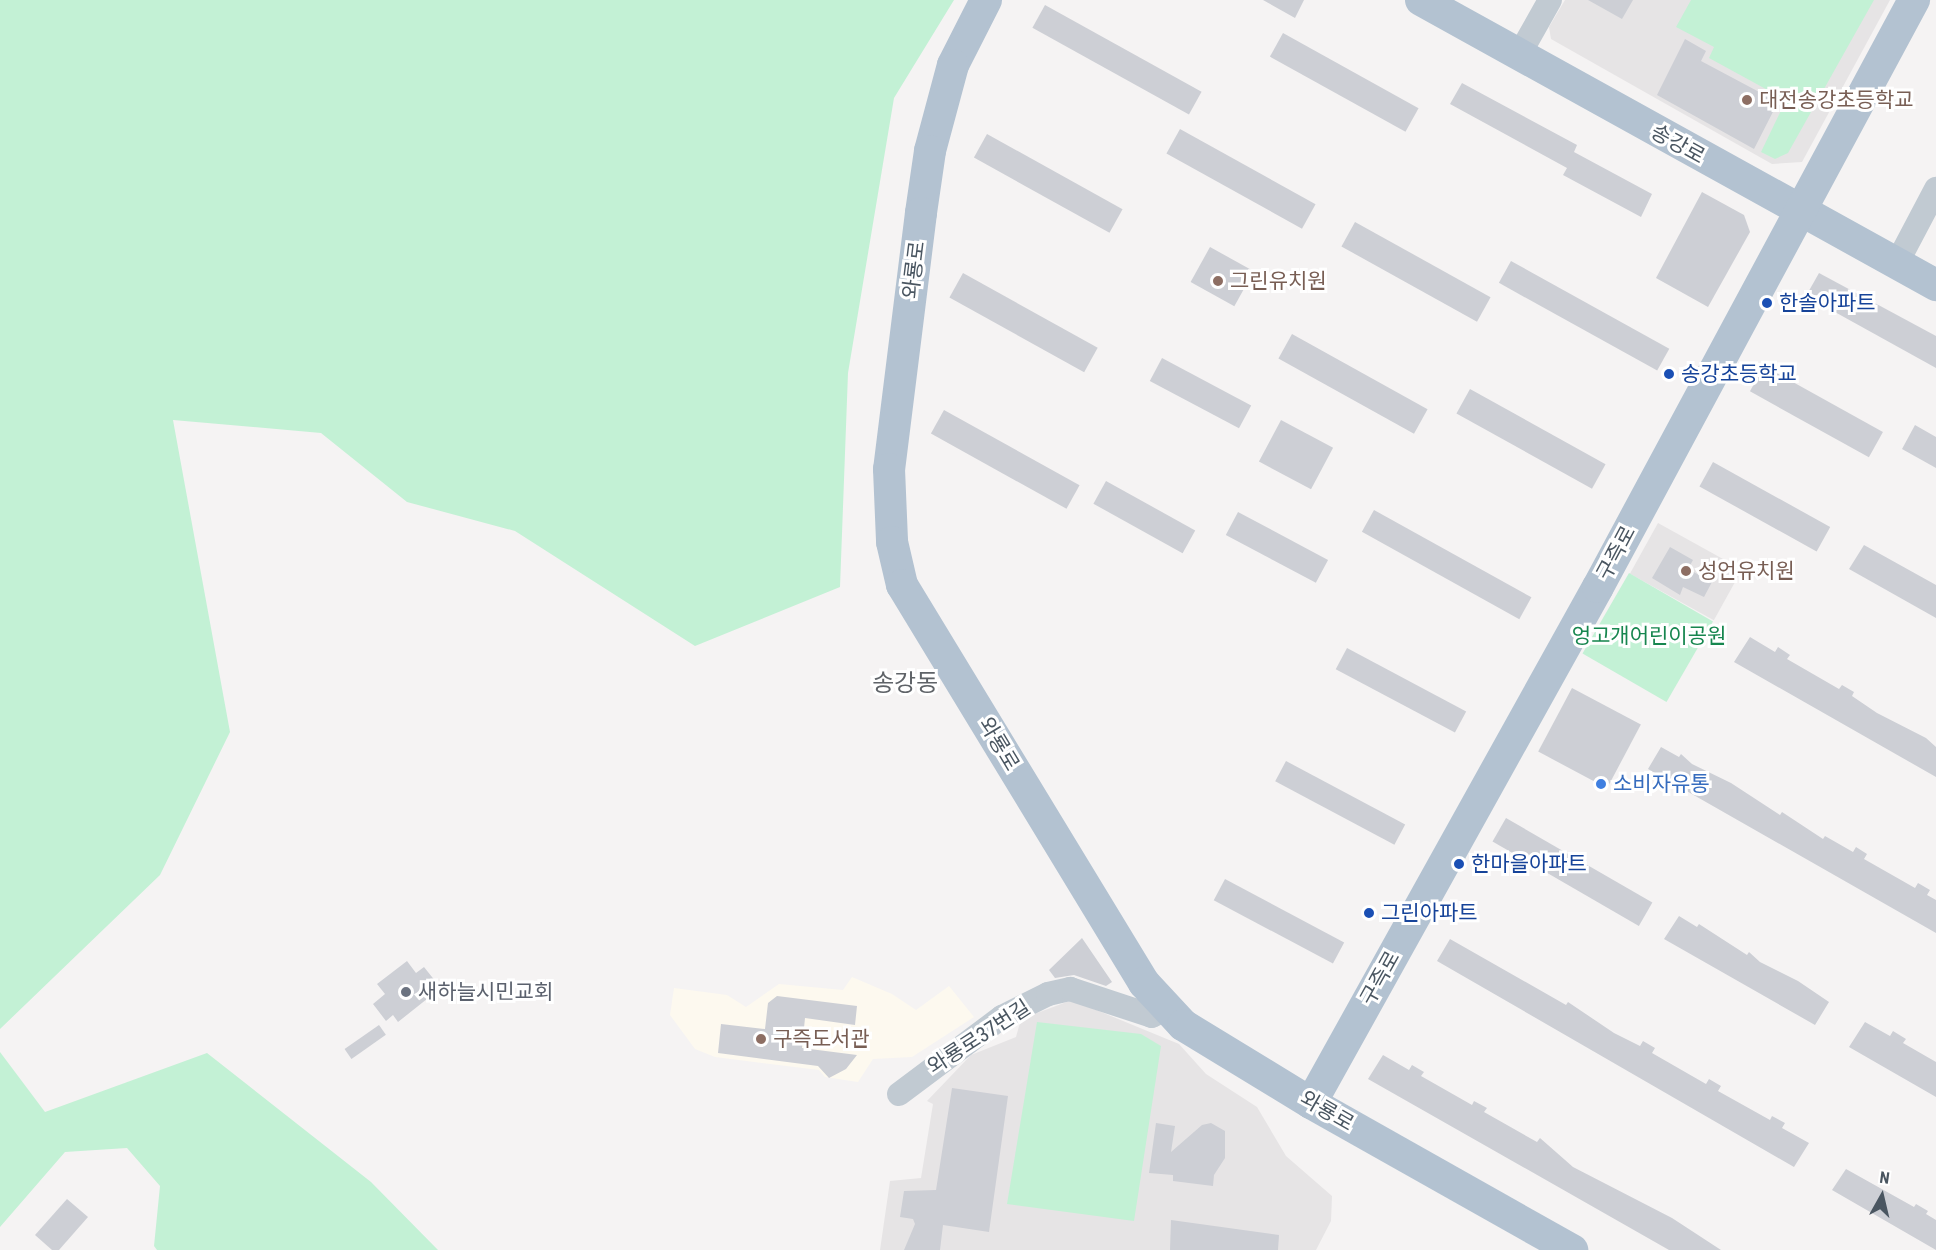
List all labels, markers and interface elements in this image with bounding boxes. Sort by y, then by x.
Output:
place label: 대전송강초등학교 [1759,87,1914,113]
marker: 대전송강초등학교 [1740,93,1754,107]
street label: 송강로 [1647,119,1709,169]
street label: 와룡로 [898,240,930,300]
place label: 그린유치원 [1230,268,1327,294]
marker: 그린유치원 [1211,274,1225,288]
place label: 한솔아파트 [1779,290,1876,316]
marker: 한솔아파트 [1760,296,1774,310]
place label: 송강초등학교 [1681,361,1797,387]
marker: 송강초등학교 [1662,367,1676,381]
street label: 구즉로 [1591,521,1641,585]
place label: 성언유치원 [1698,558,1795,584]
marker: 성언유치원 [1679,564,1693,578]
park label: 엉고개어린이공원 [1572,623,1726,649]
district label: 송강동 [872,670,938,698]
street label: 와룡로 [973,713,1025,775]
place label: 소비자유통 [1613,771,1710,797]
marker: 소비자유통 [1594,777,1608,791]
place label: 한마을아파트 [1471,851,1587,877]
marker: 한마을아파트 [1452,857,1466,871]
place label: 그린아파트 [1381,900,1478,926]
marker: 그린아파트 [1362,906,1376,920]
street label: 구즉로 [1355,947,1405,1009]
place label: 새하늘시민교회 [418,979,553,1005]
marker: 새하늘시민교회 [399,985,413,999]
street label: 와룡로37번길 [923,994,1035,1080]
place label: 구즉도서관 [773,1026,870,1052]
marker: 구즉도서관 [754,1032,768,1046]
street label: 와룡로 [1296,1086,1358,1136]
north arrow [1852,1166,1912,1226]
text: N [1878,1168,1891,1188]

